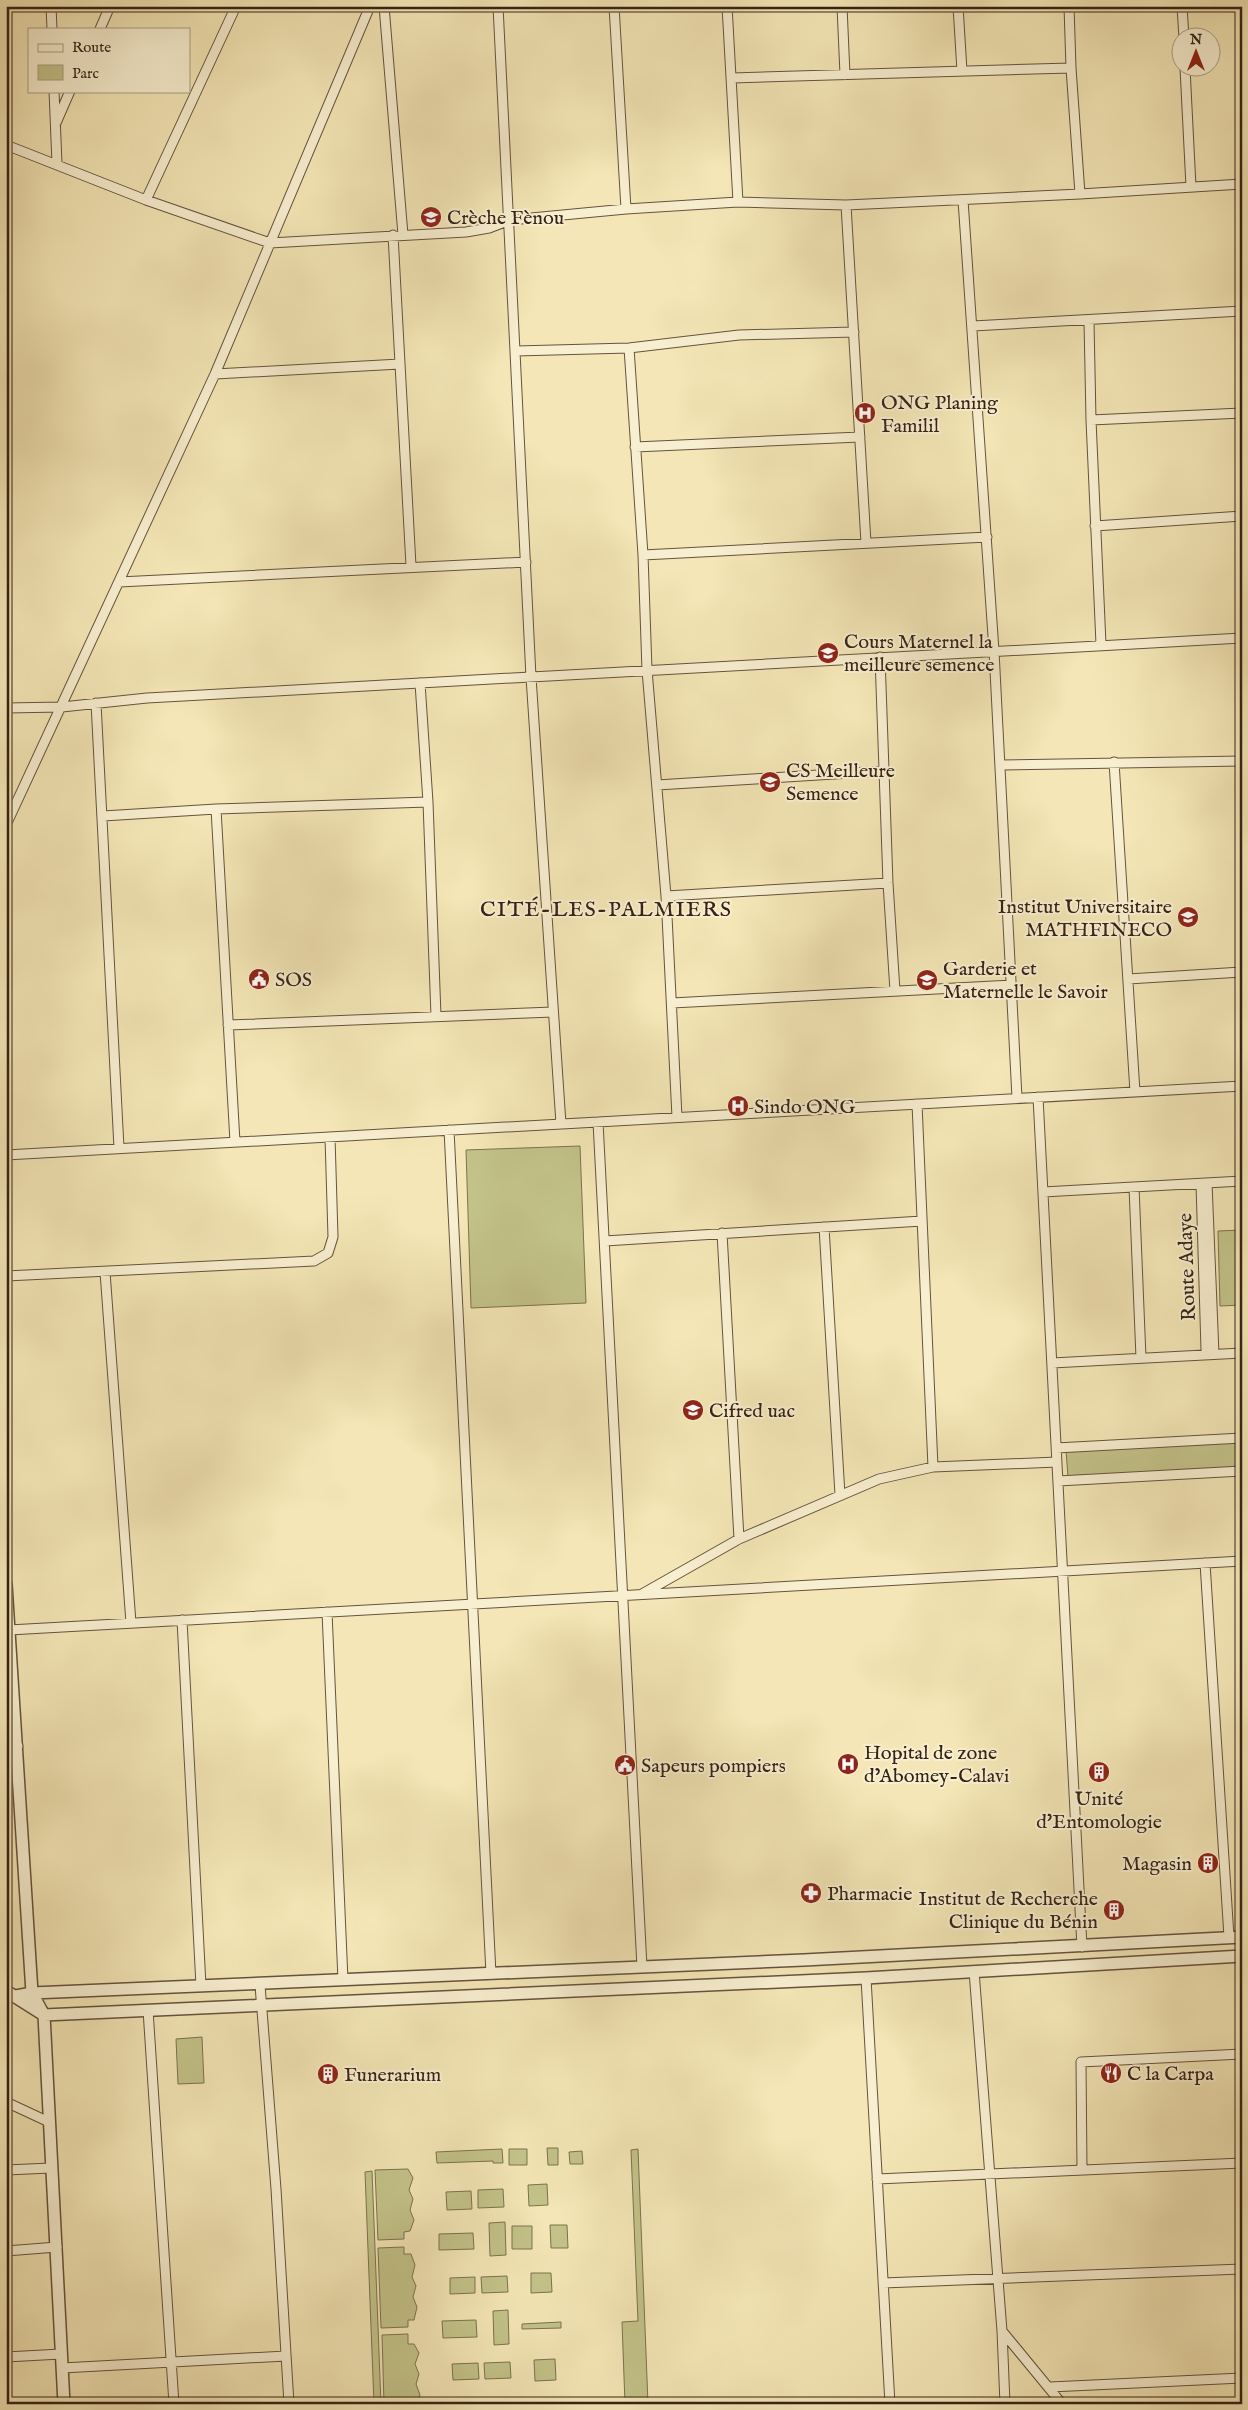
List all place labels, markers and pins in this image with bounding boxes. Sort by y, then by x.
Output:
school or university icon: Crèche Fènou [419,205,443,229]
place label: Crèche Fènou [447,206,564,231]
place label: ONG Planing Familil [881,391,999,439]
hospital icon: ONG Planing Familil [853,401,877,425]
place label: Cours Maternel la meilleure semence [844,630,994,678]
school or university icon: Cours Maternel la meilleure semence [816,641,840,665]
place label: CS Meilleure Semence [786,759,895,807]
school or university icon: CS Meilleure Semence [758,770,782,794]
place label: Institut Universitaire MATHFINECO [998,895,1172,943]
school or university icon: Institut Universitaire MATHFINECO [1176,905,1200,929]
place label: Garderie et Maternelle le Savoir [943,957,1108,1005]
public building icon: SOS [247,967,271,991]
place label: SOS [275,968,312,993]
school or university icon: Garderie et Maternelle le Savoir [915,968,939,992]
hospital icon: Sindo ONG [726,1094,750,1118]
place label: Sindo ONG [754,1095,855,1120]
school or university icon: Cifred uac [681,1398,705,1422]
place label: Cifred uac [709,1399,795,1424]
place label: Hopital de zone d’Abomey-Calavi [864,1741,1009,1789]
hospital icon: Hopital de zone d’Abomey-Calavi [836,1752,860,1776]
public building icon: Sapeurs pompiers [613,1753,637,1777]
place label: Sapeurs pompiers [641,1754,786,1779]
building icon: Unité d'Entomologie [1087,1760,1111,1784]
place label: Unité d'Entomologie [1036,1787,1162,1835]
building icon: Magasin [1196,1851,1220,1875]
place label: Magasin [1122,1852,1192,1877]
pharmacy icon: Pharmacie [799,1881,823,1905]
place label: Pharmacie [827,1882,912,1907]
place label: Institut de Recherche Clinique du Bénin [919,1887,1098,1935]
building icon: Institut de Recherche Clinique du Bénin [1102,1898,1126,1922]
restaurant icon: C la Carpa [1099,2061,1123,2085]
building icon: Funerarium [316,2062,340,2086]
place label: C la Carpa [1127,2062,1214,2087]
place label: Funerarium [344,2063,441,2088]

